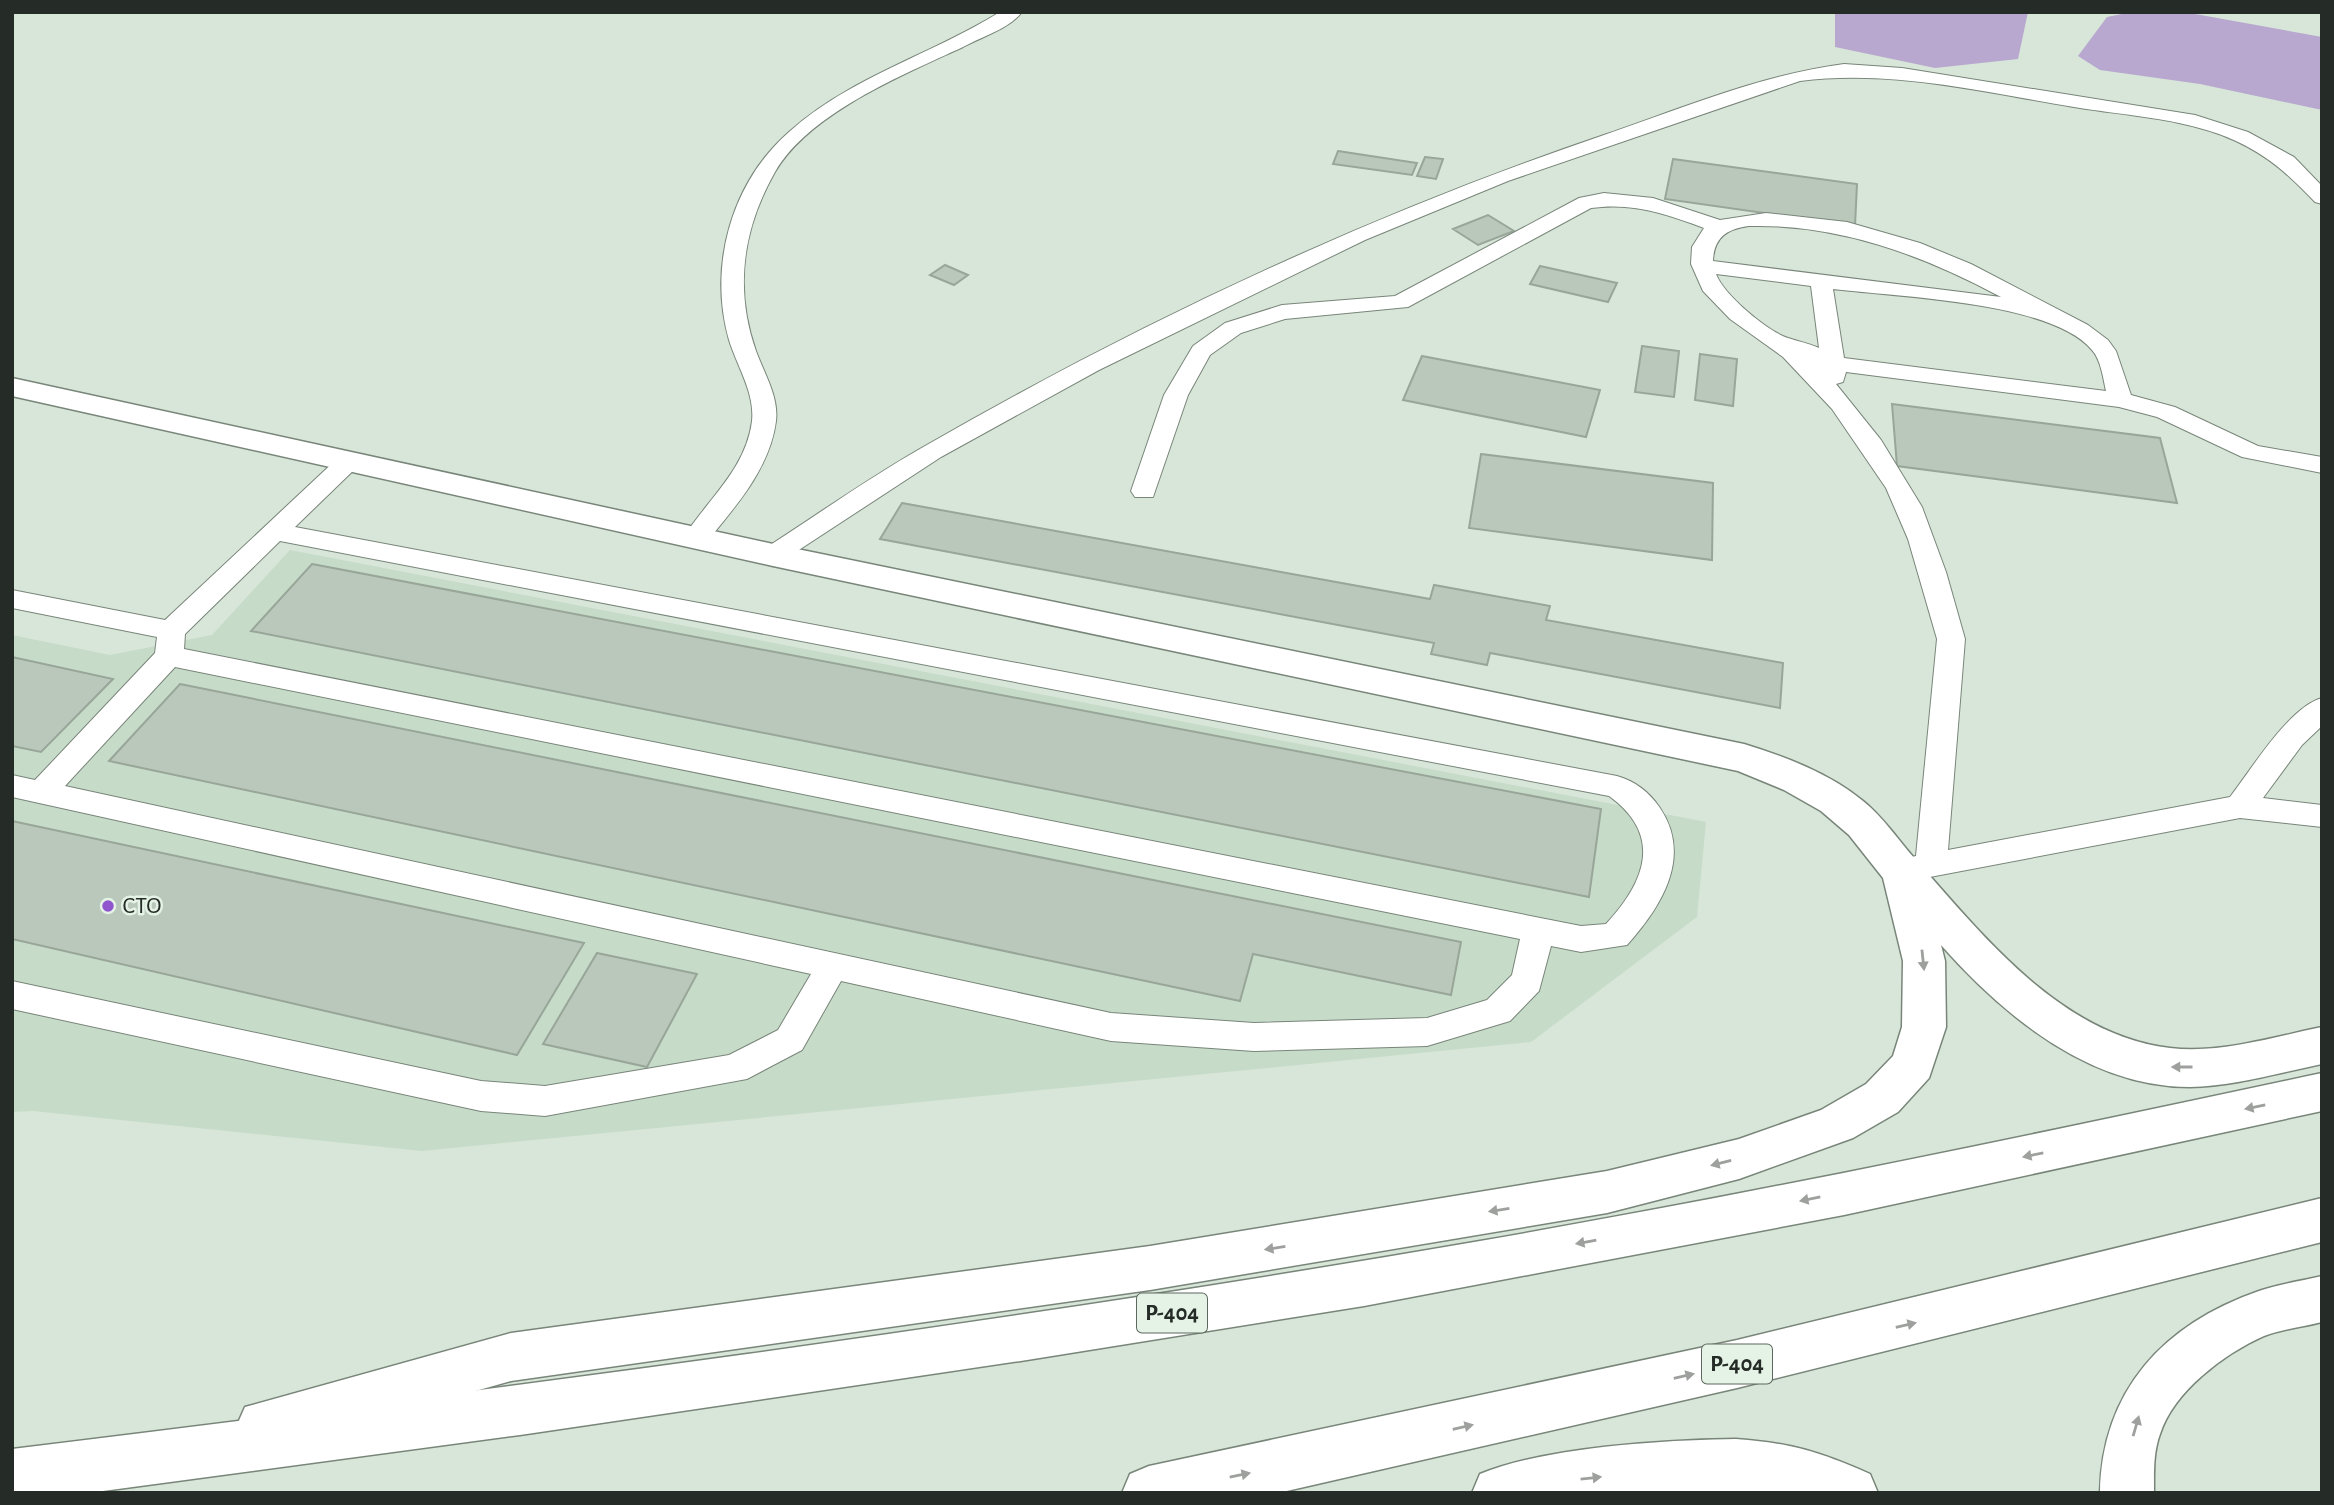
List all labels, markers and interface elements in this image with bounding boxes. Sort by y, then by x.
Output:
place label: СТО [122,894,162,918]
marker: СТО [100,898,116,914]
one-way arrow [1918,949,1929,971]
one-way arrow [2171,1061,2193,1073]
one-way arrow [2244,1101,2266,1112]
one-way arrow [2022,1149,2044,1160]
one-way arrow [1710,1158,1732,1169]
one-way arrow [1799,1194,1821,1205]
one-way arrow [1488,1205,1510,1216]
one-way arrow [1575,1237,1597,1248]
one-way arrow [1264,1243,1286,1254]
road number: Р-404 [1137,1294,1207,1332]
one-way arrow [1895,1319,1917,1330]
road number: Р-404 [1702,1344,1772,1384]
one-way arrow [1673,1370,1695,1381]
one-way arrow [2132,1415,2142,1436]
one-way arrow [1452,1421,1474,1432]
one-way arrow [1229,1469,1251,1480]
one-way arrow [1580,1472,1602,1483]

